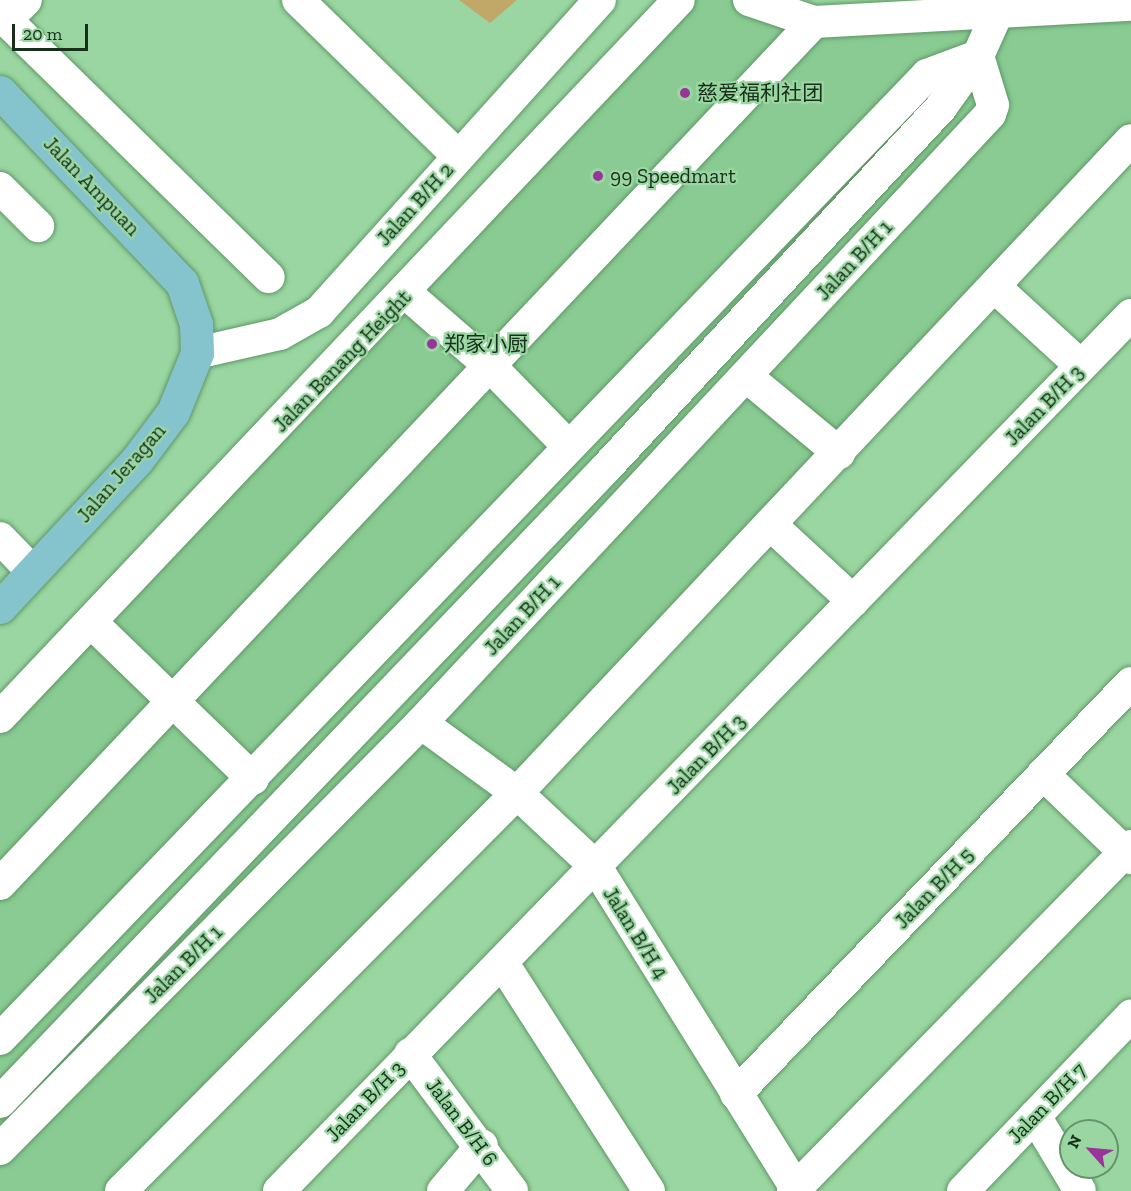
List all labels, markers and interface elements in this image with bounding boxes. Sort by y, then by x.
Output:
scale bar [15,12,92,50]
text: 20 m [23,23,62,45]
place label: 慈爱福利社团 [697,80,823,106]
marker: 慈爱福利社团 [678,86,692,100]
street label: Jalan Ampuan [38,131,146,241]
street label: Jalan B/H 2 [371,157,459,251]
place label: 99 Speedmart [610,163,736,189]
marker: 99 Speedmart [591,169,605,183]
street label: Jalan B/H 1 [811,215,897,305]
street label: Jalan Banang Height [268,285,416,437]
place label: 郑家小厨 [444,331,528,357]
marker: 郑家小厨 [425,337,439,351]
street label: Jalan B/H 3 [999,359,1089,451]
street label: Jalan Jeragan [71,418,171,528]
street label: Jalan B/H 1 [479,570,565,660]
street label: Jalan B/H 3 [661,708,751,800]
street label: Jalan B/H 5 [889,842,979,934]
street label: Jalan B/H 4 [598,882,674,984]
street label: Jalan B/H 1 [139,920,227,1008]
street label: Jalan B/H 3 [320,1055,410,1147]
street label: Jalan B/H 7 [1003,1058,1091,1148]
street label: Jalan B/H 6 [421,1073,503,1171]
north arrow [1059,1119,1119,1179]
text: N [1063,1132,1086,1151]

